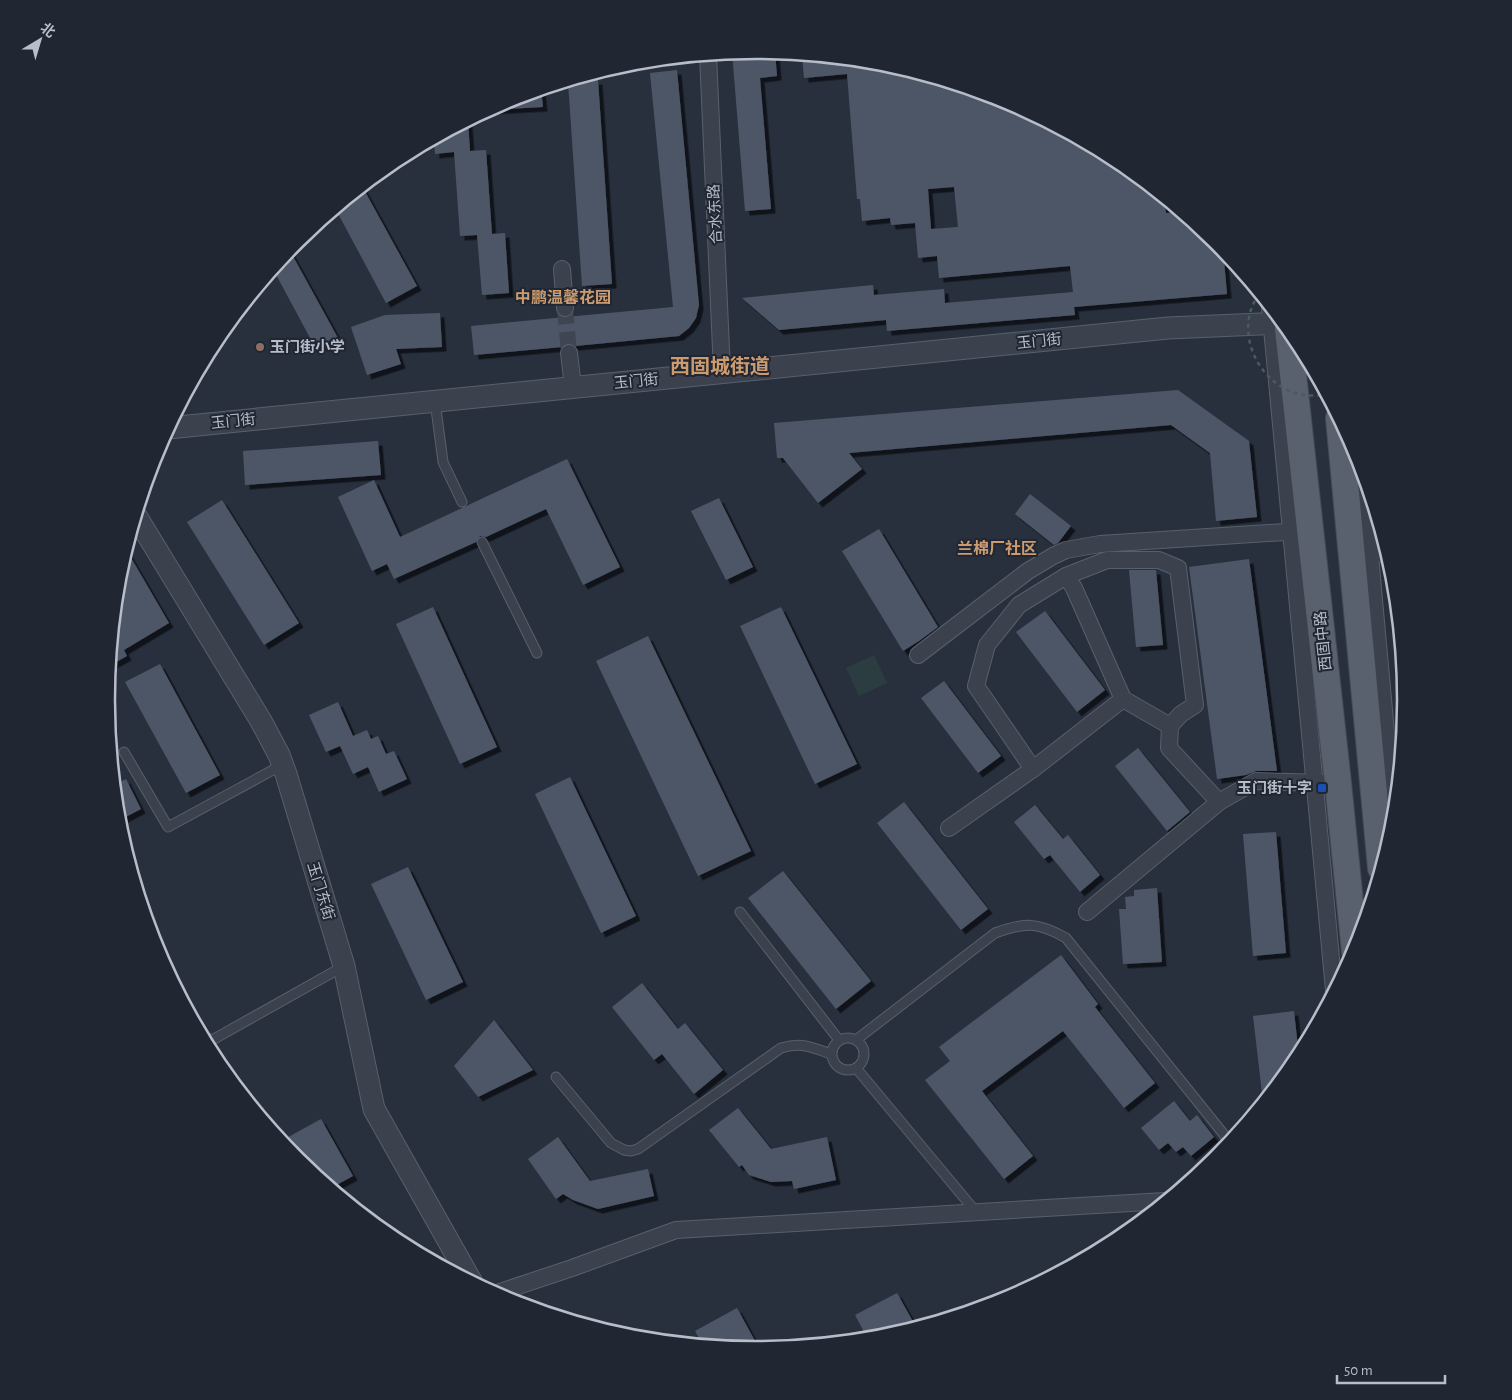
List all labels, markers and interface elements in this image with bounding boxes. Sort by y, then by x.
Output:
north arrow [15,15,65,65]
text: 北 [38,20,58,40]
street label: 合水东路 [705,184,725,244]
district label: 中鹏温馨花园 [515,289,611,306]
street label: 玉门街 [1016,331,1062,351]
place label: 玉门街小学 [270,338,345,355]
marker: 玉门街小学 [254,341,266,353]
district label: 西固城街道 [670,355,770,377]
street label: 玉门街 [613,371,659,391]
street label: 玉门街 [210,411,256,431]
district label: 兰棉厂社区 [957,539,1037,557]
street label: 西固中路 [1312,610,1334,672]
place label: 玉门街十字 [1237,779,1312,796]
marker: 玉门街十字 [1316,782,1328,794]
street label: 玉门东街 [305,860,337,922]
scale bar [1337,1352,1444,1384]
text: 50 m [1344,1363,1373,1378]

